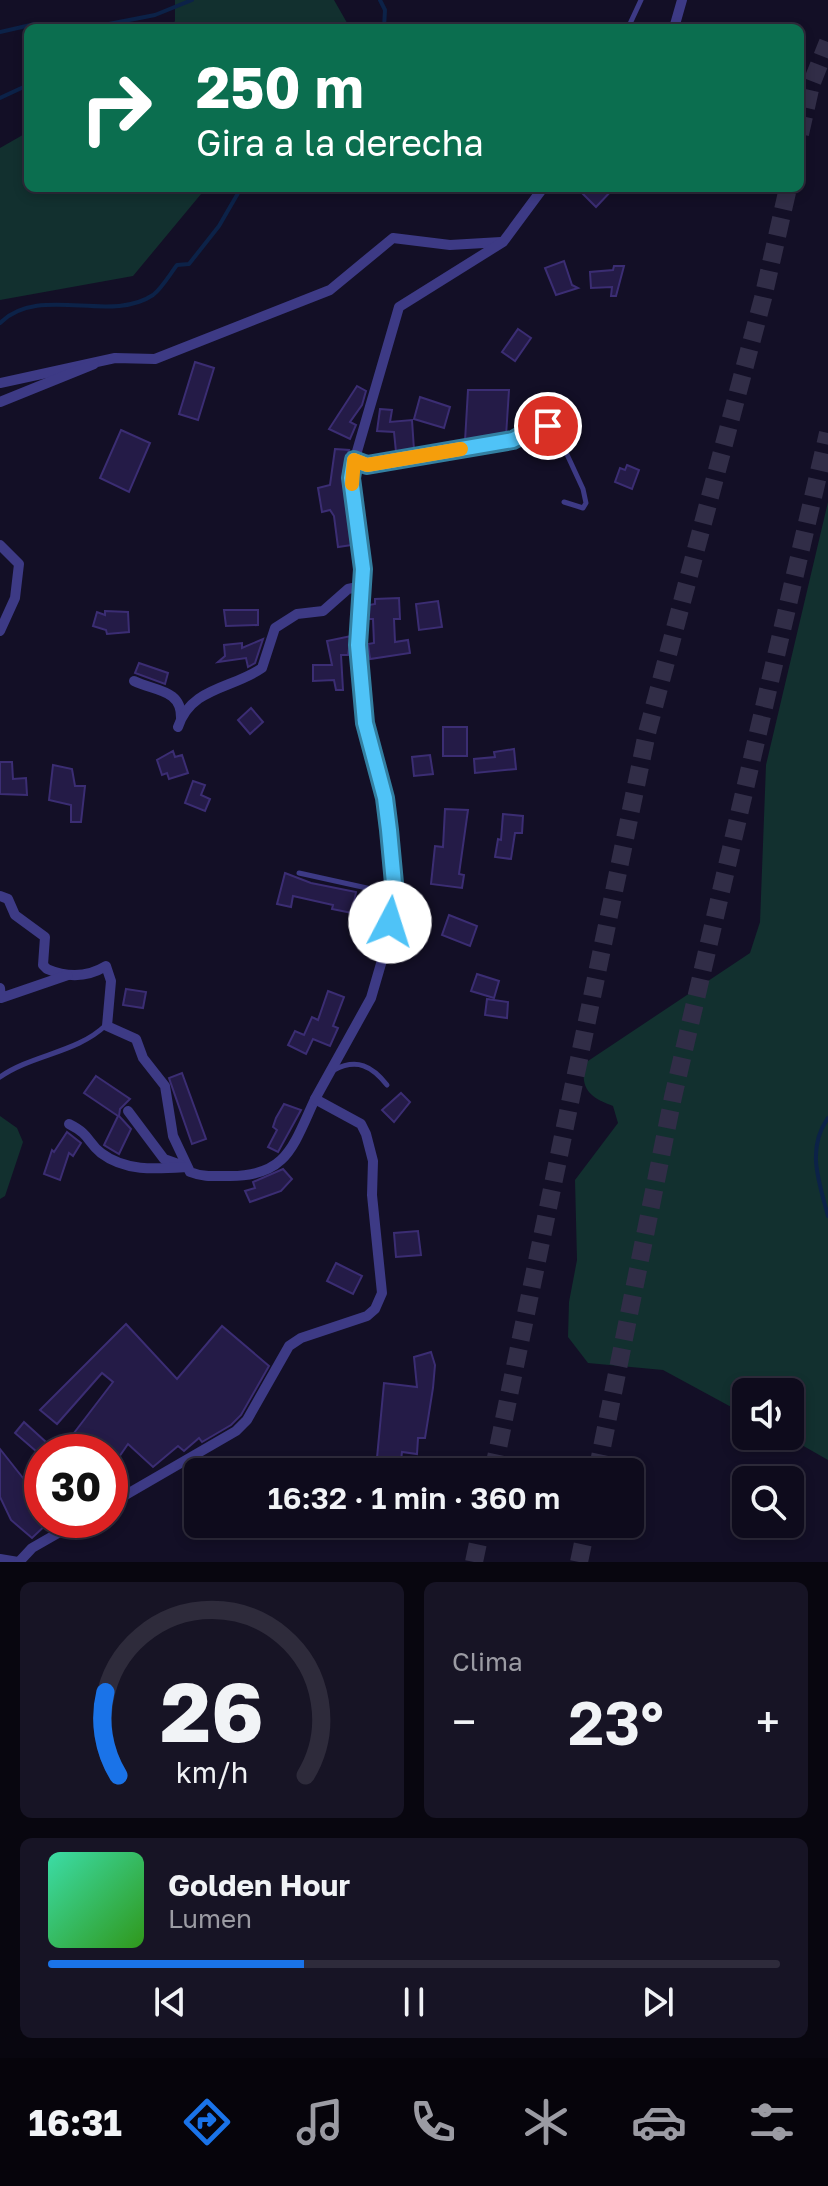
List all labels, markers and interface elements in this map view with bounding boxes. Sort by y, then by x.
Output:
text: 250 m [196,53,364,120]
icon: right [64,56,168,160]
text: Gira a la derecha [196,121,484,164]
pin [514,392,582,460]
icon: arrive [526,404,570,448]
position arrow [348,880,432,964]
map controls [732,1378,804,1538]
button: sound [732,1378,804,1450]
speed limit sign: 30 [24,1434,128,1538]
button: search [732,1466,804,1538]
text: 16:32 · 1 min · 360 m [268,1480,560,1516]
text: Clima [452,1646,523,1677]
text: 26 [160,1660,264,1760]
text: 23° [568,1686,664,1758]
text: − [452,1695,476,1748]
text: + [756,1695,780,1748]
text: km/h [176,1755,248,1789]
text: Golden Hour [168,1867,350,1903]
text: Lumen [168,1903,252,1934]
icon: previous [148,1980,192,2024]
icon: pause [392,1980,436,2024]
icon: next [636,1980,680,2024]
icon: directions [179,2094,235,2150]
icon: music [292,2094,348,2150]
icon: phone [405,2094,461,2150]
icon: climate [518,2094,574,2150]
icon: car [631,2094,687,2150]
icon: filters [744,2094,800,2150]
text: 16:31 [28,2101,122,2144]

